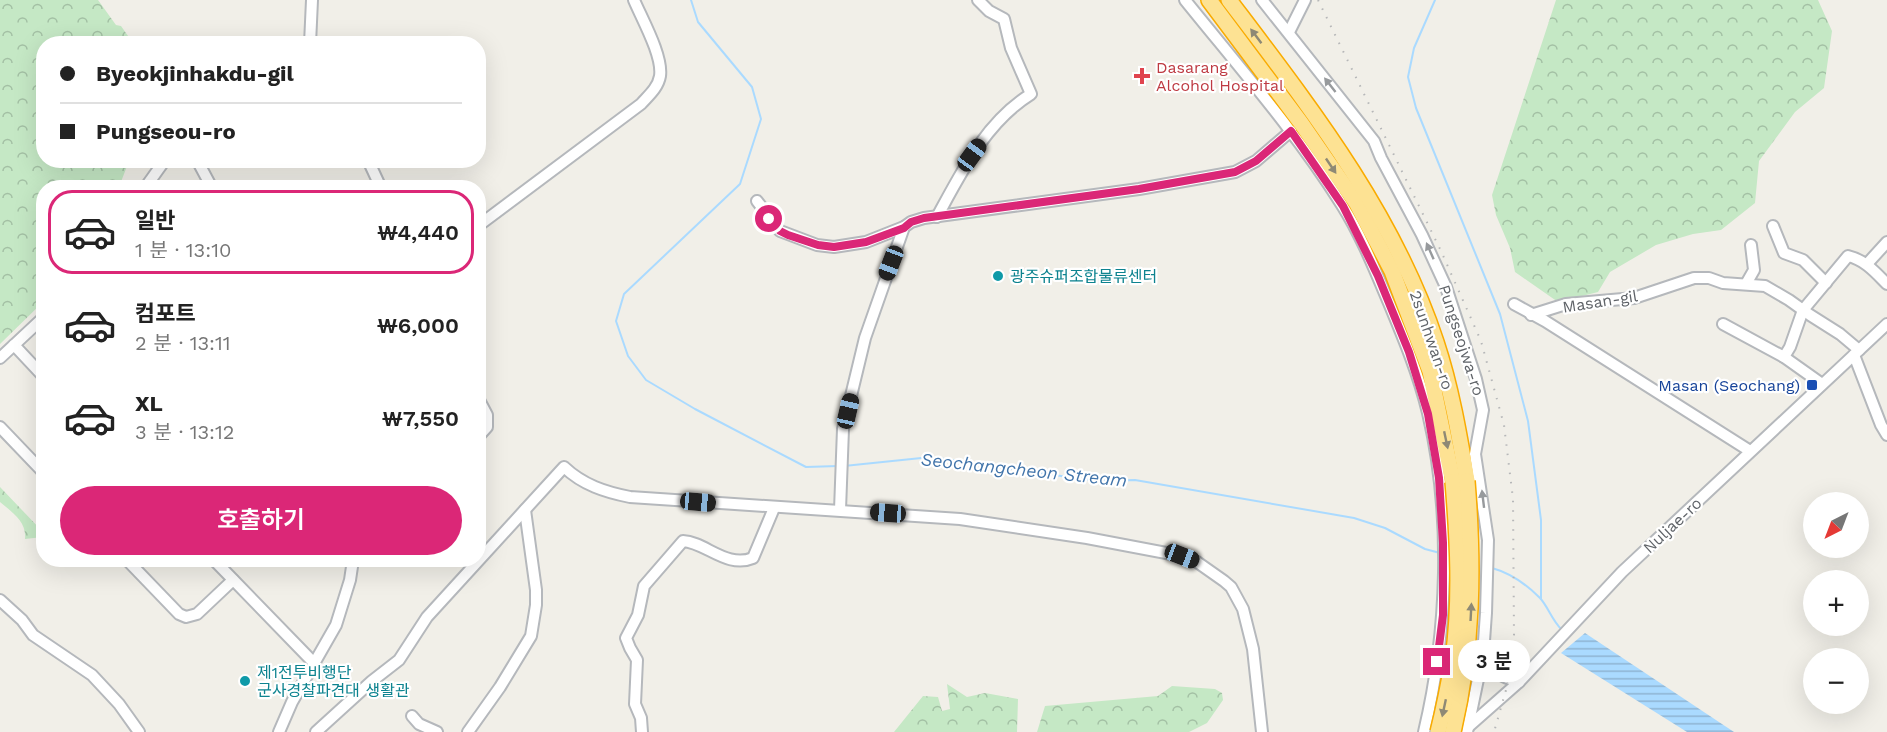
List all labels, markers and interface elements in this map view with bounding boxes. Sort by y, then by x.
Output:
one-way arrow [1250,28,1262,43]
place label: Dasarang Alcohol Hospital [1156,58,1284,95]
text: Byeokjinhakdu-gil [96,61,294,86]
marker: Dasarang Alcohol Hospital [1133,67,1151,85]
one-way arrow [1324,77,1337,93]
text: Pungseou-ro [96,119,236,144]
car [954,135,990,175]
one-way arrow [1325,157,1336,174]
icon: car [63,205,117,259]
route start [755,205,782,232]
text: 일반 [135,208,175,233]
text: ₩4,440 [377,220,459,245]
text: 1 분 · 13:10 [135,238,231,262]
car [876,243,906,283]
one-way arrow [1425,243,1434,260]
place label: 광주슈퍼조합물류센터 [1010,267,1157,286]
marker: 광주슈퍼조합물류센터 [991,269,1005,283]
street label: Pungseojwa-ro [1435,282,1488,398]
street label: Masan-gil [1561,286,1639,317]
street label: 2sunhwan-ro [1406,288,1457,392]
icon: car [63,298,117,352]
text: 컴포트 [135,301,196,326]
text: ₩6,000 [377,313,459,338]
text: 2 분 · 13:11 [135,331,231,355]
place label: Masan (Seochang) [1658,376,1800,395]
marker: Masan (Seochang) [1805,378,1819,392]
icon: car [63,391,117,445]
text: XL [135,391,163,416]
car [835,391,861,431]
text: ₩7,550 [382,406,459,431]
text: 3 분 · 13:12 [135,420,234,444]
one-way arrow [1441,431,1451,449]
water label: Seochangcheon Stream [920,448,1128,491]
button: 호출하기 [60,486,462,555]
one-way arrow [1478,489,1487,508]
car [679,491,717,513]
north arrow [1803,492,1869,558]
map controls [1803,492,1869,714]
street label: Nuljae-ro [1639,494,1706,557]
car [869,503,907,523]
car [1162,541,1202,571]
button: + [1803,570,1869,636]
one-way arrow [1467,602,1476,621]
callout: 3 분 [1458,641,1530,683]
route end [1423,648,1450,675]
button: − [1803,648,1869,714]
text: 3 분 [1476,649,1512,673]
place label: 제1전투비행단 군사경찰파견대 생활관 [257,663,410,700]
marker: 제1전투비행단 군사경찰파견대 생활관 [238,674,252,688]
one-way arrow [1438,698,1448,717]

